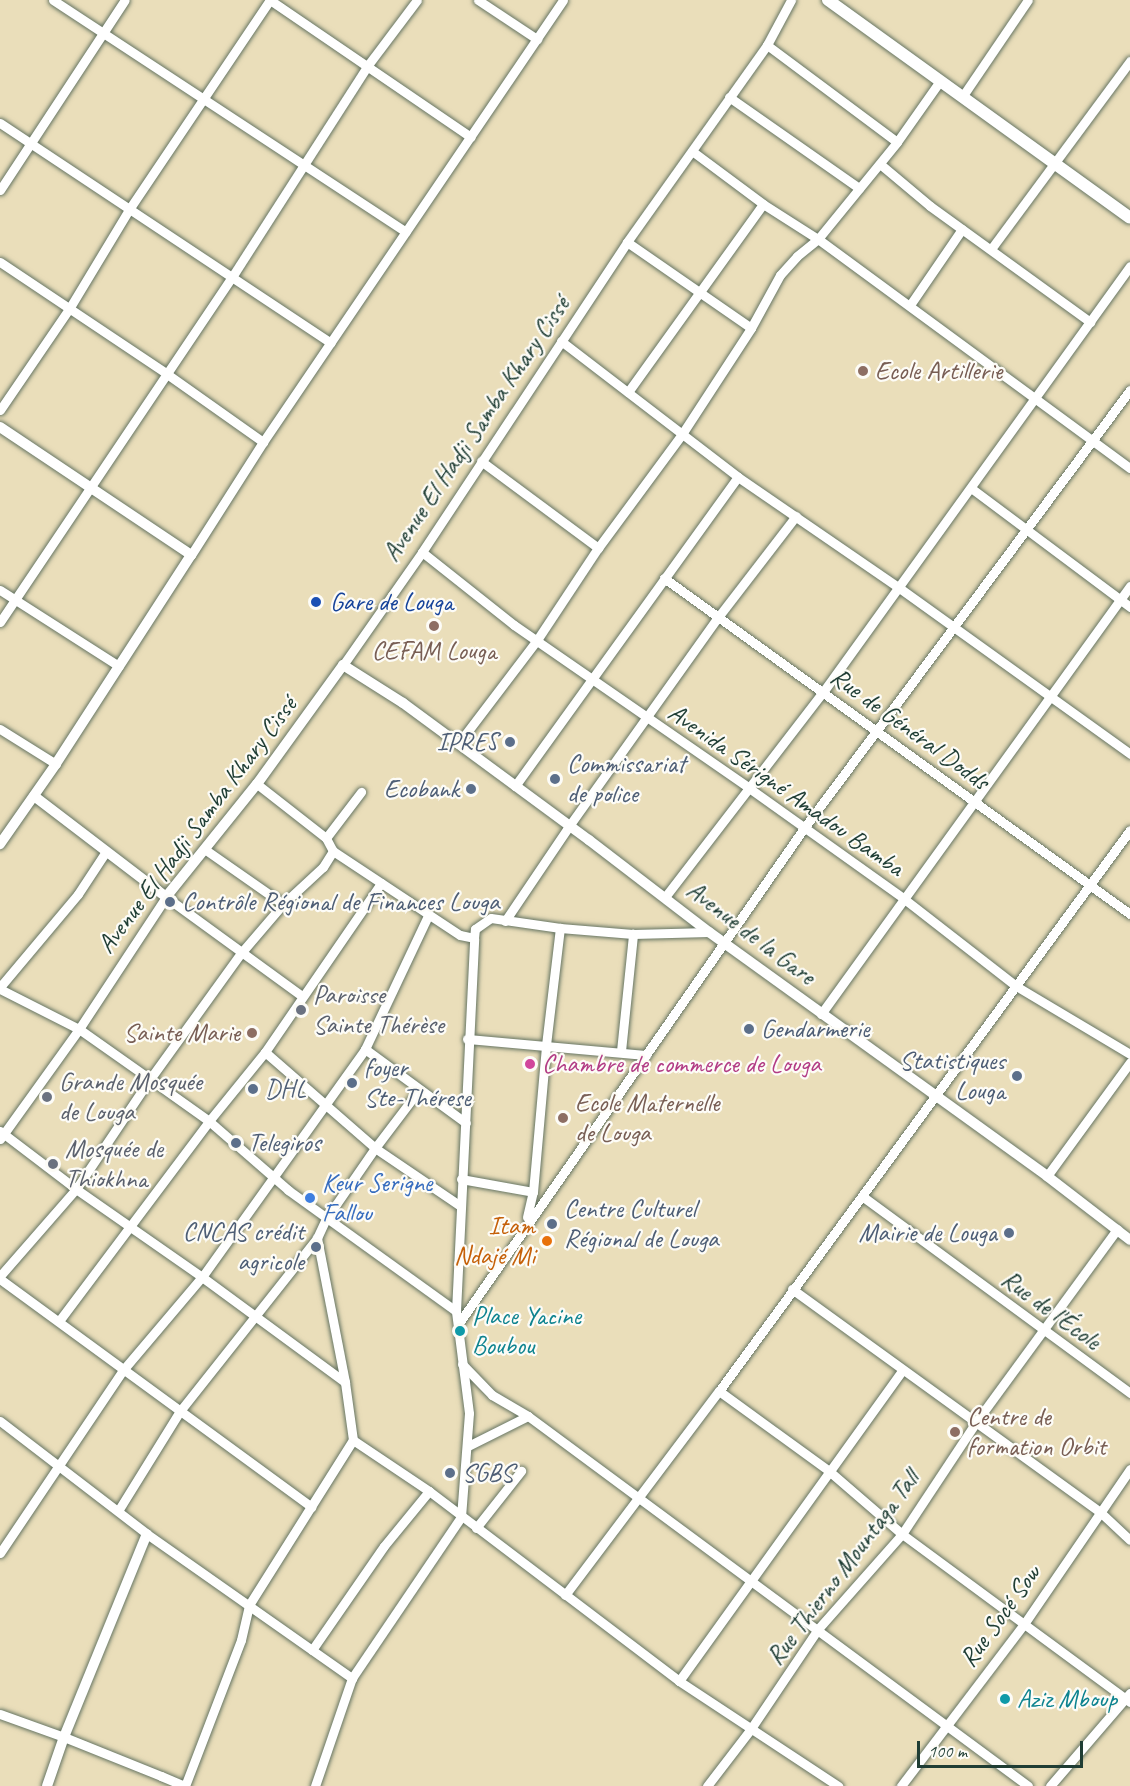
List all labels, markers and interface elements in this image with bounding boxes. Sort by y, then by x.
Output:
street label: Avenue El Hadji Samba Khary Cissé [375,290,577,568]
place label: Ecole Artillerie [875,355,1002,387]
marker: Ecole Artillerie [856,364,870,378]
place label: Gare de Louga [330,586,453,618]
marker: Gare de Louga [307,593,325,611]
marker: CEFAM Louga [427,619,441,633]
place label: CEFAM Louga [372,635,496,667]
street label: Rue de Général Dodds [824,661,996,797]
street label: Avenue El Hadji Samba Khary Cissé [90,690,304,960]
street label: Avenida Sérigné Amadou Bamba [662,697,910,883]
place label: IPRES [437,726,498,758]
marker: IPRES [503,735,517,749]
place label: Commissariat de police [567,748,685,810]
marker: Commissariat de police [548,772,562,786]
place label: Ecobank [384,773,459,805]
marker: Ecobank [464,782,478,796]
street label: Avenue de la Gare [680,874,822,992]
place label: Contrôle Régional de Finances Louga [182,886,499,918]
marker: Contrôle Régional de Finances Louga [163,895,177,909]
place label: Paroisse Sainte Thérèse [313,979,445,1040]
marker: Paroisse Sainte Thérèse [294,1003,308,1017]
place label: Gendarmerie [761,1013,869,1045]
place label: Sainte Marie [124,1017,240,1049]
marker: Gendarmerie [742,1022,756,1036]
marker: Sainte Marie [245,1026,259,1040]
place label: Statistiques Louga [899,1045,1005,1106]
place label: Chambre de commerce de Louga [542,1048,819,1080]
place label: foyer Ste-Thérese [364,1052,471,1114]
marker: Chambre de commerce de Louga [523,1057,537,1071]
place label: Grande Mosquée de Louga [59,1066,202,1128]
marker: Statistiques Louga [1010,1069,1024,1083]
place label: DHL [265,1073,306,1105]
marker: foyer Ste-Thérese [345,1076,359,1090]
marker: DHL [246,1082,260,1096]
place label: Ecole Maternelle de Louga [575,1087,720,1148]
marker: Grande Mosquée de Louga [40,1090,54,1104]
marker: Ecole Maternelle de Louga [556,1111,570,1125]
place label: Telegiros [248,1127,321,1159]
place label: Mosquée de Thiokhna [65,1133,163,1194]
marker: Telegiros [229,1136,243,1150]
marker: Mosquée de Thiokhna [46,1157,60,1171]
place label: Keur Serigne Fallou [322,1167,432,1228]
marker: Keur Serigne Fallou [303,1191,317,1205]
place label: Centre Culturel Régional de Louga [564,1193,718,1254]
place label: Itam Ndajé Mi [454,1210,535,1272]
place label: CNCAS crédit agricole [183,1216,304,1278]
marker: Centre Culturel Régional de Louga [545,1217,559,1231]
place label: Mairie de Louga [858,1217,997,1249]
marker: Mairie de Louga [1002,1226,1016,1240]
marker: Itam Ndajé Mi [540,1234,554,1248]
marker: CNCAS crédit agricole [309,1240,323,1254]
street label: Rue de l'École [995,1263,1107,1357]
place label: Place Yacine Boubou [472,1300,581,1362]
marker: Place Yacine Boubou [453,1324,467,1338]
place label: Centre de formation Orbit [967,1401,1106,1462]
marker: Centre de formation Orbit [948,1425,962,1439]
place label: SGBS [462,1457,513,1489]
street label: Rue Thierno Mountaga Tall [759,1464,927,1672]
marker: SGBS [443,1466,457,1480]
street label: Rue Socé Sow [953,1559,1047,1673]
place label: Aziz Mboup [1017,1683,1117,1715]
marker: Aziz Mboup [998,1692,1012,1706]
scale bar [920,1729,1086,1767]
text: 100 m [928,1740,967,1762]

